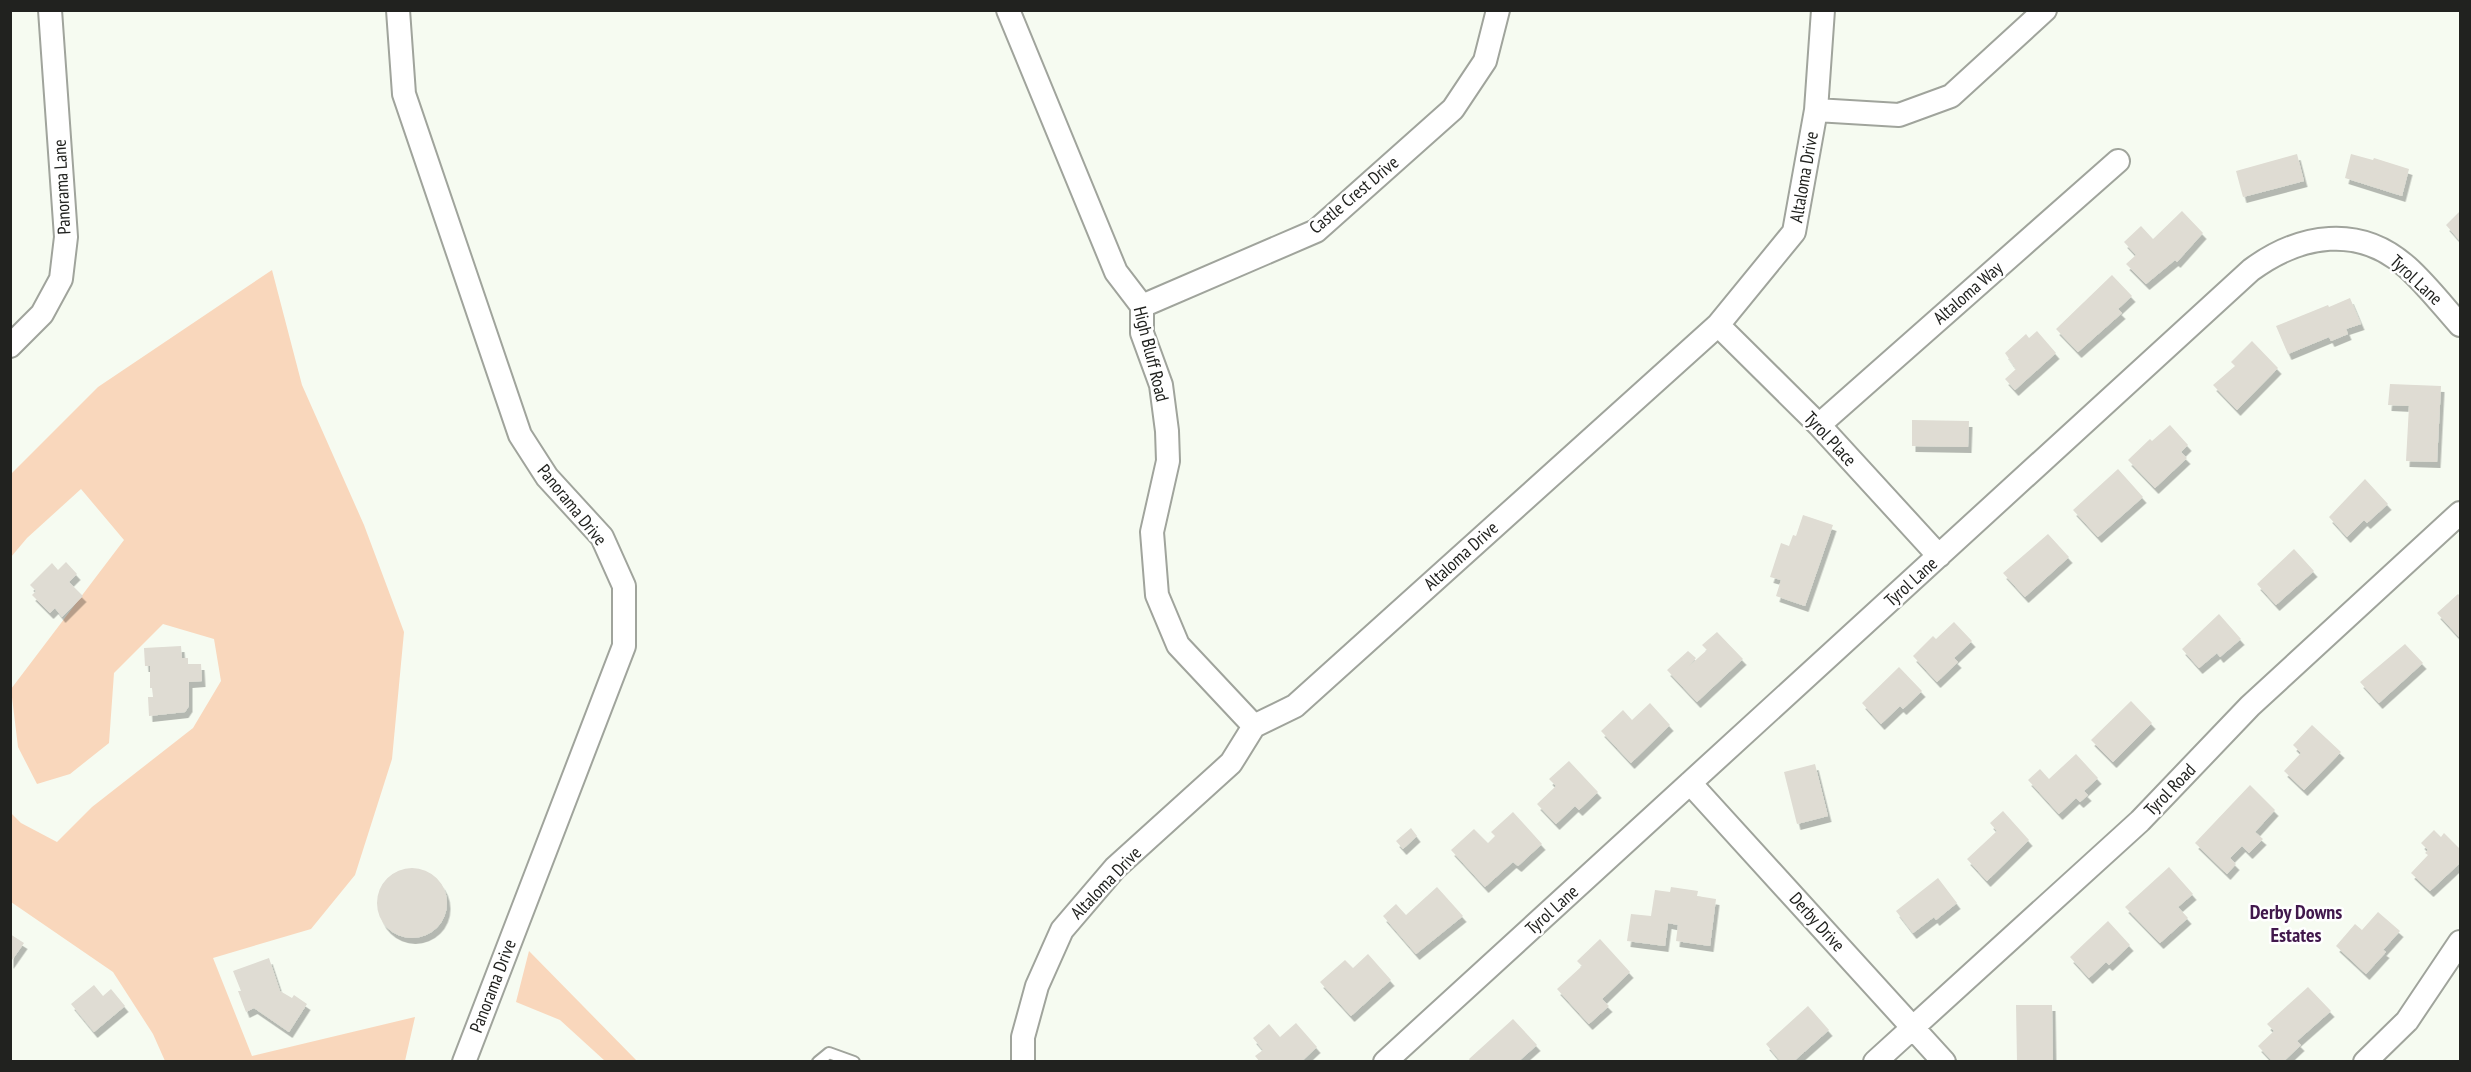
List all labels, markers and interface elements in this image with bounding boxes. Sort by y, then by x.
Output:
street label: Altaloma Drive [1784,129,1823,224]
street label: Panorama Lane [48,139,75,235]
street label: Castle Crest Drive [1304,151,1403,239]
street label: Tyrol Lane [2385,250,2447,310]
street label: Altaloma Way [1928,256,2007,329]
street label: High Bluff Road [1129,304,1174,404]
street label: Tyrol Place [1799,406,1862,471]
street label: Panorama Drive [533,459,612,550]
street label: Altaloma Drive [1419,516,1503,595]
street label: Tyrol Lane [1879,552,1942,611]
street label: Tyrol Road [2139,759,2200,821]
street label: Altaloma Drive [1065,841,1146,924]
street label: Tyrol Lane [1520,880,1583,939]
street label: Derby Drive [1785,887,1850,956]
district label: Derby Downs Estates [2250,899,2342,948]
street label: Panorama Drive [464,936,521,1036]

